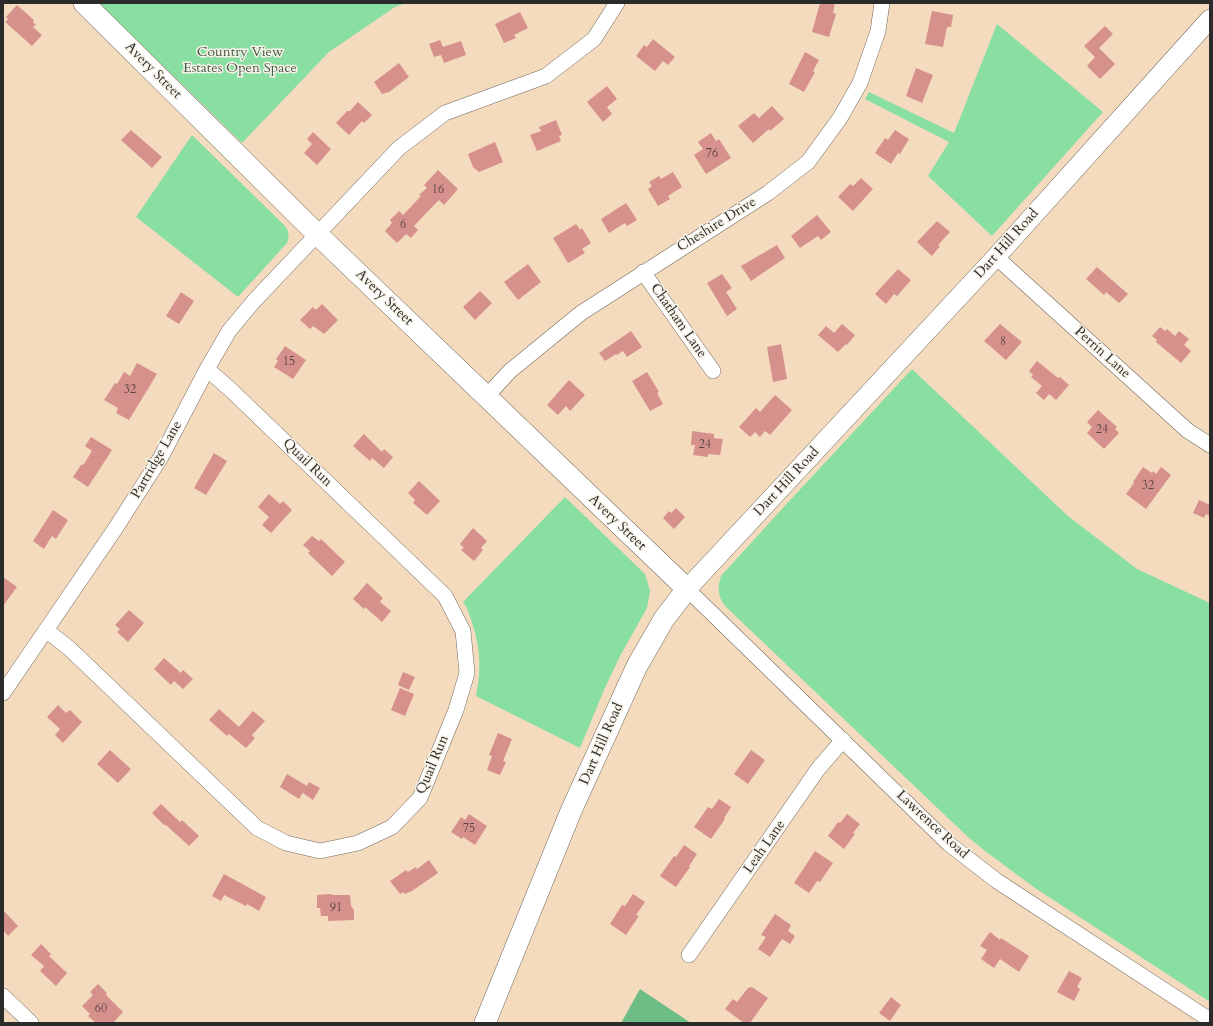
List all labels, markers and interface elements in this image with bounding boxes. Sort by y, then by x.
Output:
street label: Avery Street [121,39,185,103]
park label: Country View Estates Open Space [183,45,297,78]
house number: 76 [706,147,718,161]
house number: 16 [432,183,444,197]
street label: Cheshire Drive [674,194,760,256]
street label: Dart Hill Road [971,206,1043,282]
house number: 6 [400,218,406,232]
street label: Avery Street [352,266,416,330]
street label: Chatham Lane [646,281,710,361]
street label: Perrin Lane [1071,324,1133,382]
house number: 8 [1000,335,1006,349]
house number: 15 [283,355,295,369]
house number: 32 [124,383,136,397]
street label: Partridge Lane [128,418,186,502]
house number: 24 [1096,423,1108,437]
street label: Quail Run [279,435,335,491]
house number: 24 [699,438,711,452]
street label: Dart Hill Road [751,444,823,520]
house number: 32 [1142,479,1154,493]
street label: Avery Street [585,491,649,555]
street label: Dart Hill Road [576,700,628,788]
street label: Quail Run [413,733,453,797]
street label: Lawrence Road [892,787,972,863]
street label: Leah Lane [741,817,789,877]
house number: 75 [463,822,475,836]
house number: 91 [330,901,342,915]
house number: 60 [95,1002,107,1016]

